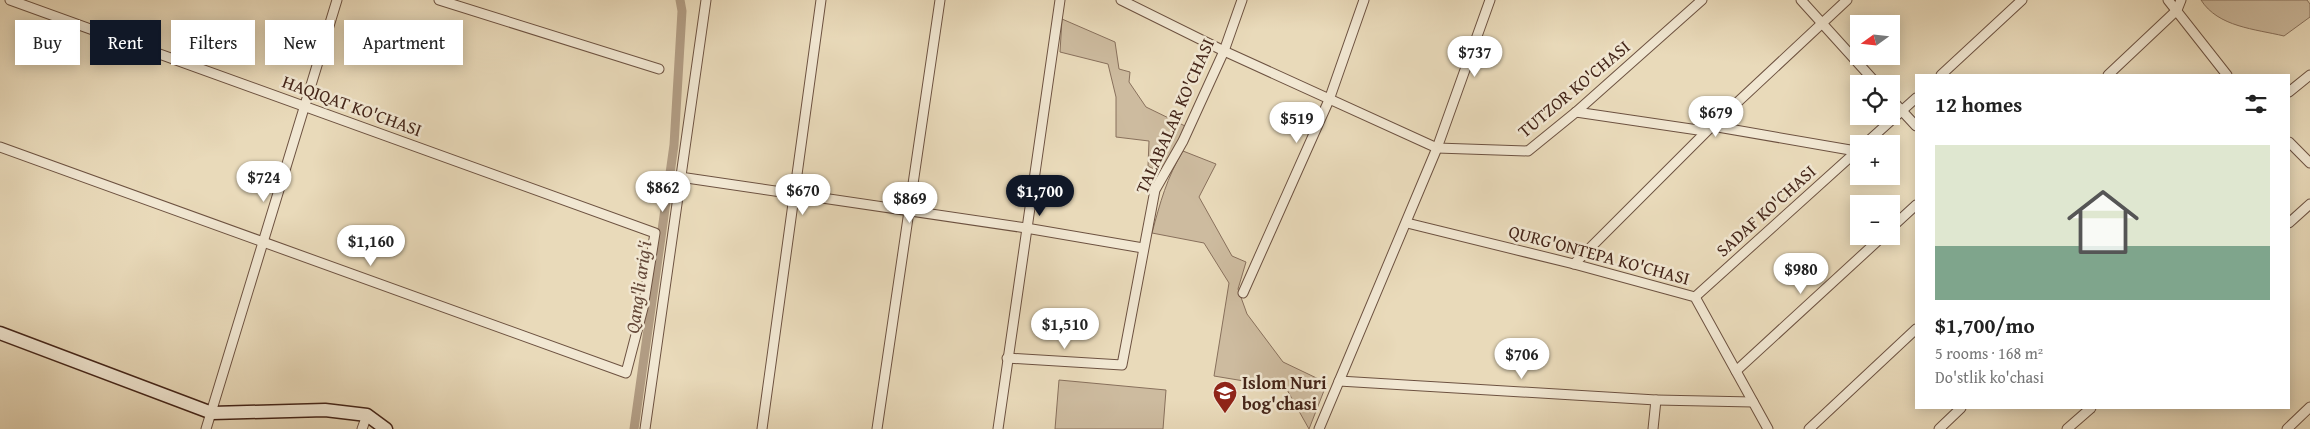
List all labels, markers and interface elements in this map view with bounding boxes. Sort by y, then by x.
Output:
north arrow [1850,15,1900,65]
map controls [1850,15,1900,245]
chip: Buy [15,20,80,65]
chip: Rent [90,20,161,65]
chip: Filters [171,20,255,65]
chip: New [265,20,334,65]
chip: Apartment [344,20,463,65]
street label: TUTZOR KO'CHASI [1512,33,1636,144]
street label: TALABALAR KO'CHASI [1128,34,1221,198]
pin: $737 [1445,36,1505,78]
text: $737 [1458,40,1492,64]
street label: HAQIQAT KO'CHASI [279,68,426,143]
button: locate [1850,75,1900,125]
text: 12 homes [1935,89,2022,120]
icon: filters [2242,90,2270,118]
pin: $679 [1686,96,1746,138]
text: $679 [1699,100,1733,124]
pin: $519 [1267,102,1327,144]
text: $519 [1280,106,1314,130]
button: + [1850,135,1900,185]
street label: SADAF KO'CHASI [1710,158,1822,263]
pin: $724 [234,160,294,203]
text: $724 [247,165,281,189]
pin: $862 [633,170,693,213]
pin: $670 [773,174,833,216]
pin: $1,700 [999,174,1081,217]
text: $862 [646,175,680,199]
icon: home [2058,177,2148,267]
text: $670 [786,178,820,202]
text: $1,700 [1017,179,1063,203]
pin: $869 [880,182,940,224]
text: $869 [893,186,927,210]
button: − [1850,195,1900,245]
street label: QURG'ONTEPA KO'CHASI [1506,217,1693,292]
pin: $1,160 [330,224,412,267]
text: $1,160 [348,229,394,253]
water label: Qang'li arig'i [618,239,658,335]
pin: $980 [1771,252,1831,295]
text: $980 [1784,257,1818,281]
pin: $1,510 [1024,308,1106,350]
text: $1,700/mo [1935,310,2035,341]
text: $1,510 [1042,312,1088,336]
pin: $706 [1492,338,1552,380]
text: 5 rooms · 168 m² [1935,341,2043,365]
text: $706 [1505,342,1539,366]
text: Do'stlik ko'chasi [1935,365,2044,389]
place label: Islom Nuri bog'chasi [1242,369,1327,417]
school or university icon: Islom Nuri bog'chasi [1212,380,1238,414]

